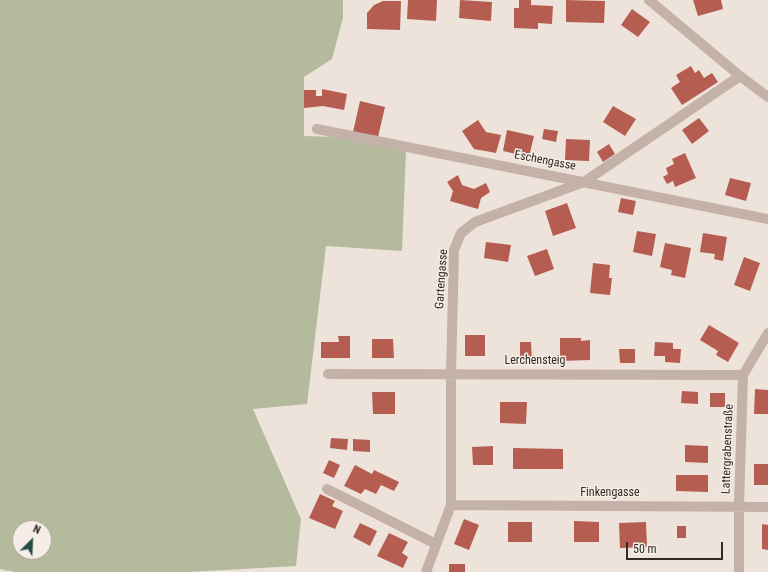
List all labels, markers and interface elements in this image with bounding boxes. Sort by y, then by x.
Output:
street label: Eschengasse [513,148,577,174]
street label: Gartengasse [433,249,451,309]
street label: Lerchensteig [505,354,565,368]
street label: Lattergrabenstraße [719,404,737,494]
street label: Finkengasse [580,486,640,500]
north arrow [12,520,52,560]
text: N [31,522,42,537]
scale bar [628,534,725,560]
text: 50 m [633,542,657,556]

